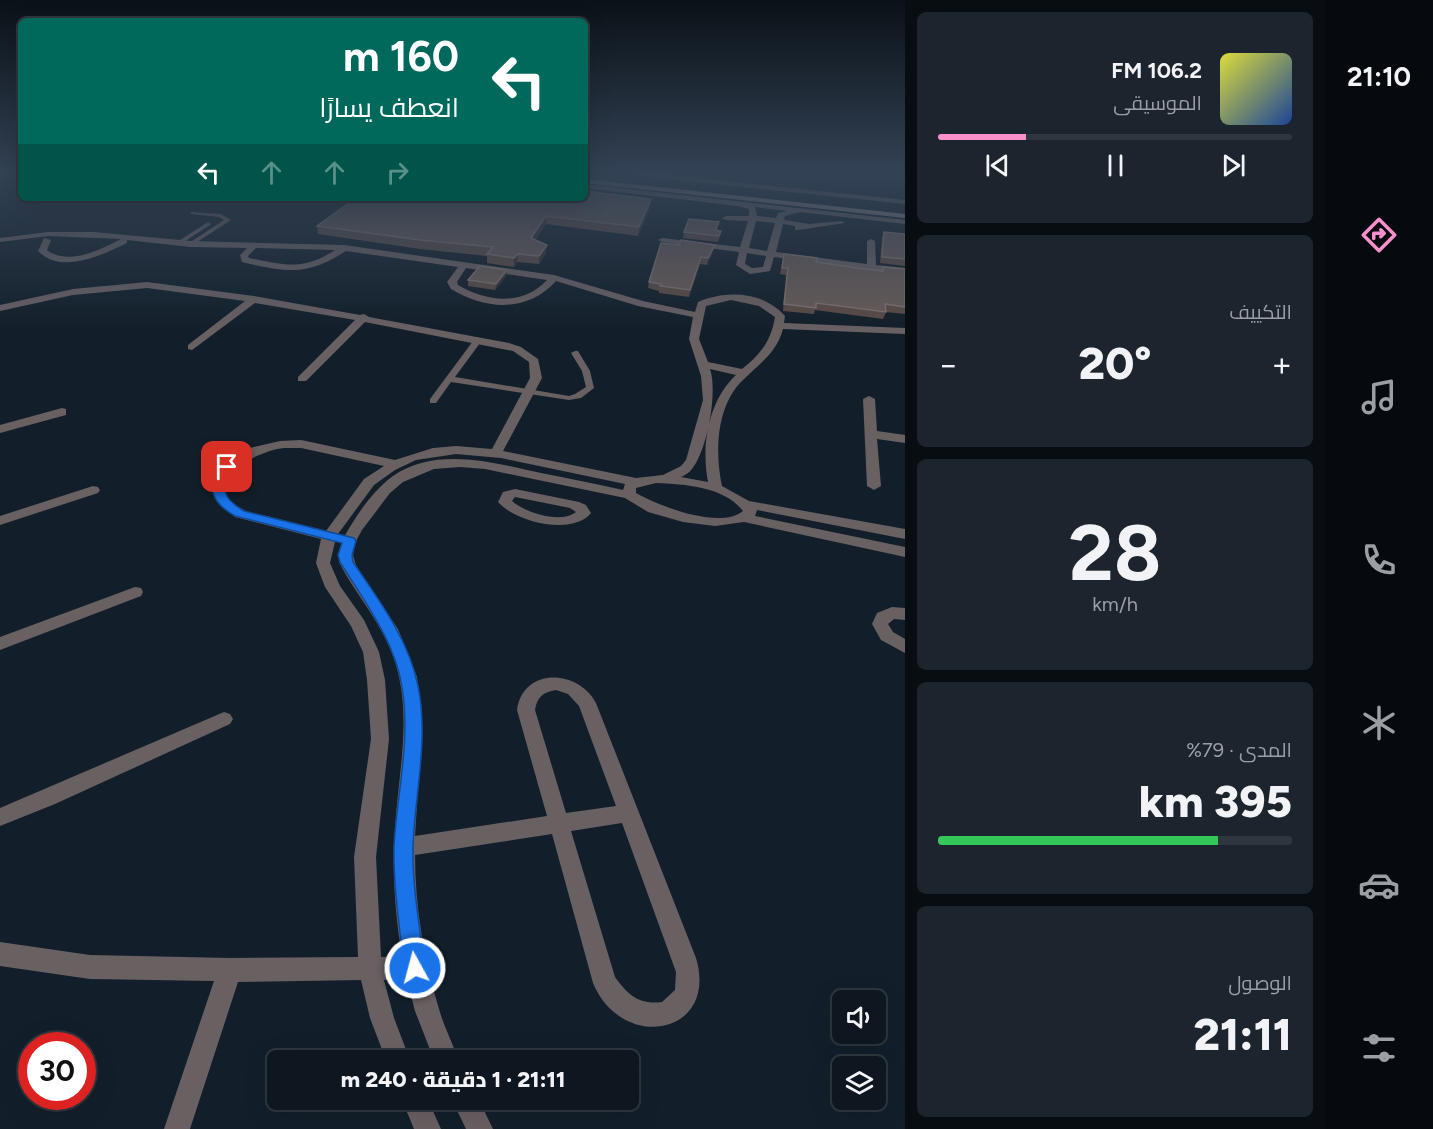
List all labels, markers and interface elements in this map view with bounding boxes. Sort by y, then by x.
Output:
text: 160 m [343,31,459,82]
icon: left [480,42,558,120]
text: 106.2 FM [1111,57,1202,84]
text: 21:10 [1347,60,1411,93]
text: انعطف يسارًا [319,91,459,124]
text: الموسيقى [1113,91,1202,115]
icon: previous [981,149,1014,182]
icon: pause [1099,149,1132,182]
icon: next [1217,149,1250,182]
icon: left [192,156,225,189]
icon: ahead [255,156,288,189]
icon: ahead [318,156,351,189]
icon: right [381,156,414,189]
icon: directions [1358,214,1400,256]
text: التكييف [1229,300,1292,324]
text: 20° [1078,336,1152,390]
text: − [938,345,959,384]
text: + [1271,345,1292,384]
icon: music [1358,376,1400,418]
pin [201,441,252,492]
icon: arrive [210,450,243,483]
text: 28 [1069,506,1161,600]
icon: phone [1358,539,1400,581]
text: km/h [1092,592,1138,616]
icon: climate [1358,702,1400,744]
text: المدى · 79% [1186,738,1292,762]
text: 395 km [1139,774,1292,828]
icon: car [1358,864,1400,906]
position arrow [383,936,447,1000]
text: الوصول [1228,971,1292,995]
map controls [832,990,886,1110]
button: sound [832,990,886,1044]
text: 21:11 [1193,1007,1292,1061]
icon: filters [1358,1027,1400,1069]
speed limit sign: 30 [18,1032,96,1110]
button: layers [832,1056,886,1110]
text: 21:11 · 1 دقيقة · 240 m [341,1066,565,1093]

